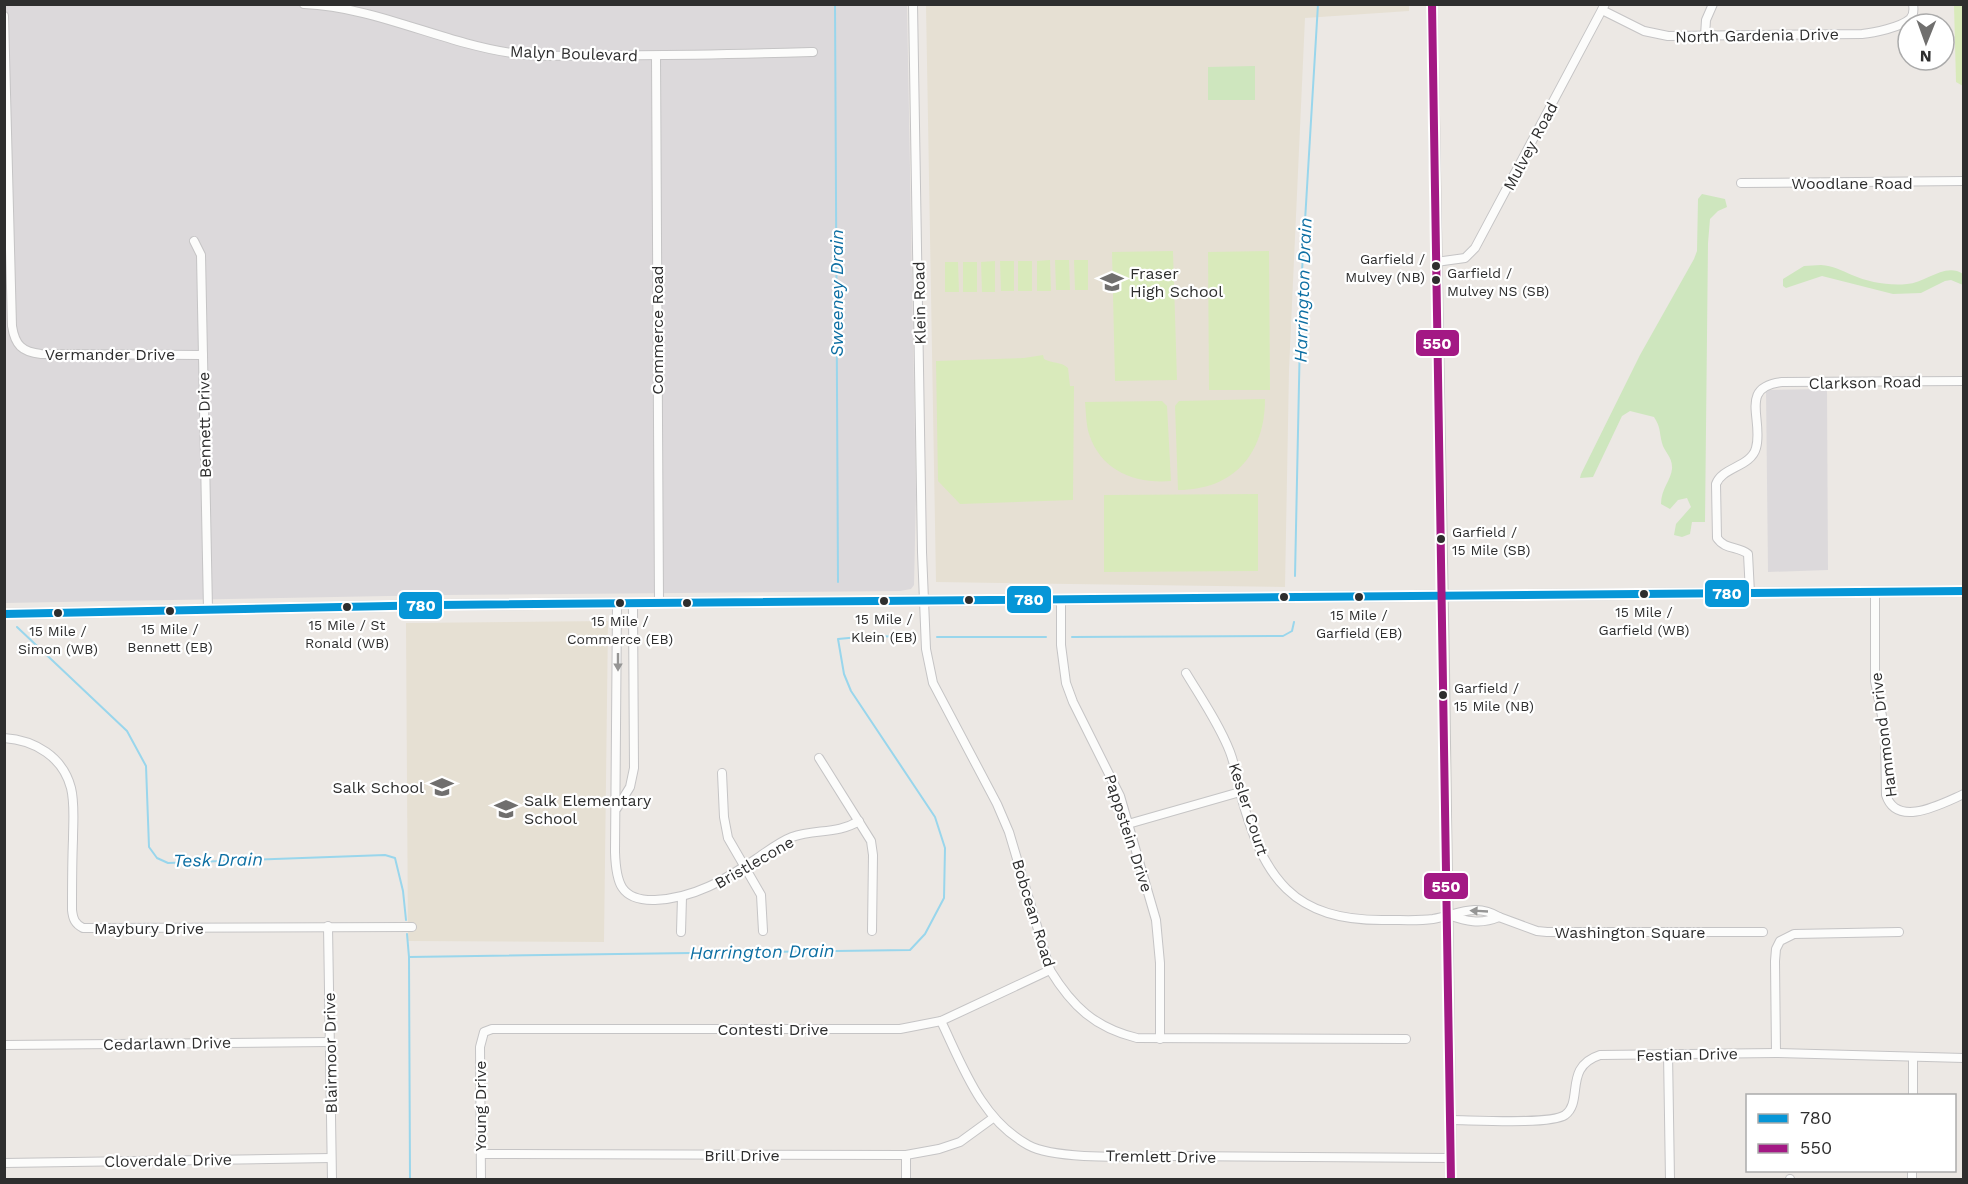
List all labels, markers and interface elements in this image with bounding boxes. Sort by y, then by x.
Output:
north arrow [1896,12,1956,72]
street label: North Gardenia Drive [1675,25,1839,46]
street label: Malyn Boulevard [510,42,638,65]
text: N [1920,47,1932,66]
street label: Mulvey Road [1499,99,1562,194]
street label: Woodlane Road [1791,174,1913,193]
water label: Harrington Drain [1289,217,1316,363]
water label: Sweeney Drain [826,229,847,357]
place label: Garfield / Mulvey (NB) [1345,251,1425,285]
marker: Garfield / Mulvey (NB) [1430,260,1442,272]
street label: Klein Road [909,261,930,345]
place label: Fraser High School [1130,264,1223,301]
street label: Commerce Road [648,265,667,395]
place label: Garfield / Mulvey NS (SB) [1447,265,1549,299]
school or university icon: Fraser High School [1099,269,1125,295]
marker: Garfield / Mulvey NS (SB) [1430,274,1442,286]
line badge: 550 [1415,329,1460,357]
text: 550 [1423,334,1451,353]
street label: Vermander Drive [45,345,175,364]
street label: Bennett Drive [194,372,215,478]
street label: Clarkson Road [1808,372,1922,393]
place label: Garfield / 15 Mile (SB) [1452,524,1530,558]
marker: Garfield / 15 Mile (SB) [1435,533,1447,545]
line badge: 780 [1704,579,1750,608]
text: 780 [1712,584,1742,603]
line badge: 780 [1006,585,1052,614]
marker: 15 Mile / Garfield (WB) [1638,588,1650,600]
text: 780 [1014,590,1044,609]
line badge: 780 [398,591,443,620]
unlabelled marker [1278,591,1290,603]
marker: 15 Mile / Garfield (EB) [1353,591,1365,603]
unlabelled marker [963,594,975,606]
marker: 15 Mile / Klein (EB) [878,595,890,607]
text: 780 [406,596,436,615]
marker: 15 Mile / Commerce (EB) [614,597,626,609]
unlabelled marker [681,597,693,609]
marker: 15 Mile / St Ronald (WB) [341,601,353,613]
place label: 15 Mile / Garfield (WB) [1599,604,1690,638]
marker: 15 Mile / Bennett (EB) [164,605,176,617]
marker: 15 Mile / Simon (WB) [52,607,64,619]
place label: 15 Mile / Garfield (EB) [1316,607,1402,641]
place label: 15 Mile / Klein (EB) [851,611,917,645]
place label: 15 Mile / Commerce (EB) [567,613,673,647]
place label: 15 Mile / St Ronald (WB) [305,617,389,651]
place label: 15 Mile / Bennett (EB) [127,621,213,655]
place label: 15 Mile / Simon (WB) [18,623,98,657]
one-way arrow [613,652,623,671]
street label: Hammond Drive [1866,671,1901,799]
place label: Garfield / 15 Mile (NB) [1454,680,1534,714]
marker: Garfield / 15 Mile (NB) [1437,689,1449,701]
street label: Kesler Court [1225,760,1273,858]
street label: Pappstein Drive [1101,772,1157,894]
school or university icon: Salk School [429,774,455,800]
place label: Salk School [333,778,424,797]
place label: Salk Elementary School [524,791,652,828]
school or university icon: Salk Elementary School [493,796,519,822]
street label: Bristlecone [711,832,797,893]
water label: Tesk Drain [173,848,263,871]
street label: Bobcean Road [1008,857,1059,969]
line badge: 550 [1423,872,1469,900]
text: 550 [1432,877,1460,896]
one-way arrow [1470,906,1489,916]
street label: Maybury Drive [94,919,204,938]
street label: Washington Square [1554,923,1706,942]
water label: Harrington Drain [689,940,835,963]
street label: Blairmoor Drive [320,992,341,1114]
street label: Contesti Drive [718,1020,828,1039]
street label: Cedarlawn Drive [103,1033,231,1054]
street label: Festian Drive [1636,1044,1738,1065]
street label: Young Drive [471,1060,490,1152]
legend [1746,1094,1956,1172]
text: 780 [1800,1107,1832,1128]
text: 550 [1800,1137,1832,1158]
street label: Brill Drive [704,1146,780,1165]
street label: Tremlett Drive [1105,1146,1217,1167]
street label: Cloverdale Drive [104,1150,232,1171]

